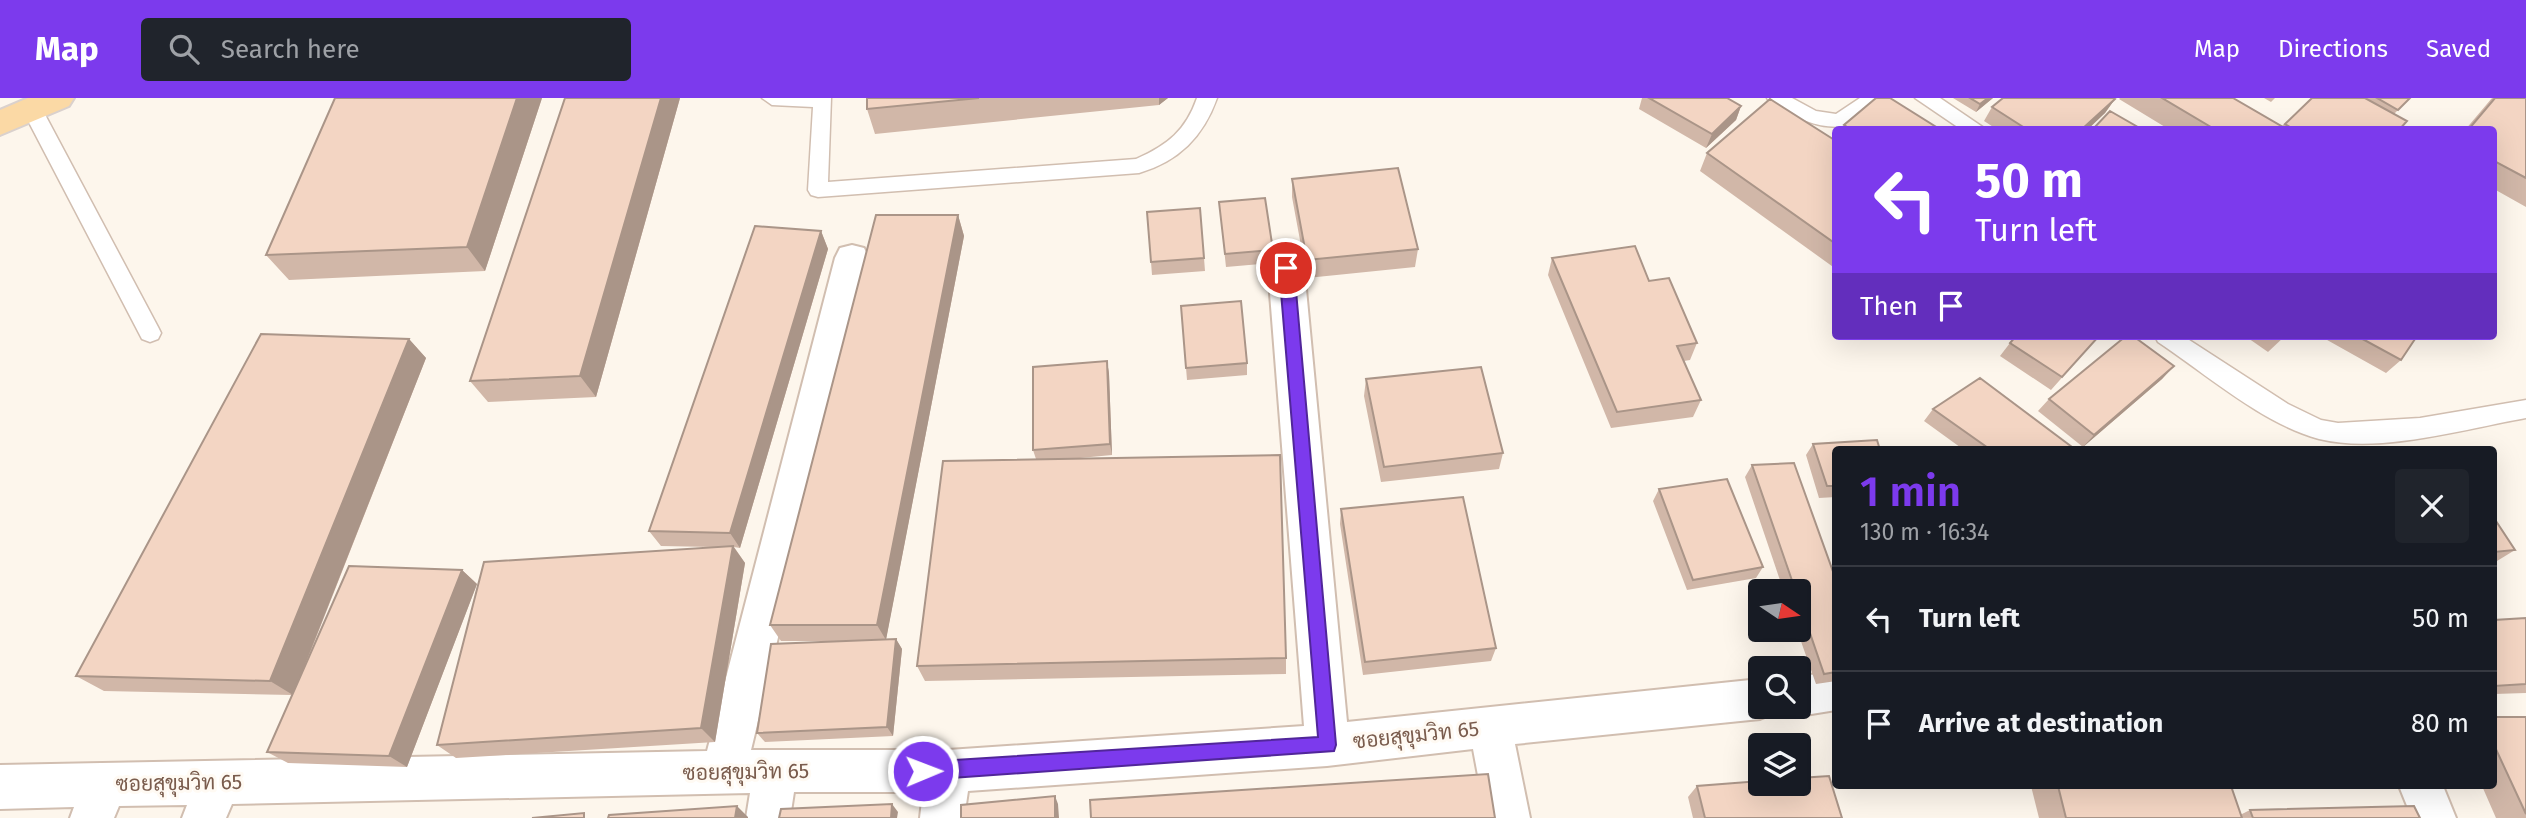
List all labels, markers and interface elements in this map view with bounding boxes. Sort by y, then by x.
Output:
search box [141,18,631,81]
text: Map [35,29,99,69]
icon: search [165,30,203,68]
text: Search here [221,34,360,65]
text: Map [2194,35,2240,63]
text: Directions [2278,35,2388,63]
text: Saved [2426,35,2491,63]
text: 50 m [1975,151,2083,210]
icon: left [1860,154,1951,245]
text: Turn left [1975,211,2097,249]
pin [1256,238,1316,298]
icon: arrive [1267,249,1305,287]
icon: arrive [1932,287,1970,325]
text: Then [1860,291,1918,322]
text: 1 min [1860,467,1961,517]
button: close [2395,469,2469,543]
text: 130 m · 16:34 [1860,518,1989,546]
north arrow [1748,579,1811,642]
map controls [1748,579,1811,796]
icon: left [1860,600,1898,638]
text: Turn left [1919,603,2020,634]
text: 50 m [2412,603,2469,634]
button: search [1748,656,1811,719]
icon: arrive [1860,705,1898,743]
text: Arrive at destination [1919,708,2163,739]
text: 80 m [2411,708,2469,739]
street label: ซอยสุขุมวิท 65 [1352,715,1480,756]
button: layers [1748,733,1811,796]
position arrow [886,734,960,808]
street label: ซอยสุขุมวิท 65 [683,758,810,787]
street label: ซอยสุขุมวิท 65 [116,769,243,798]

